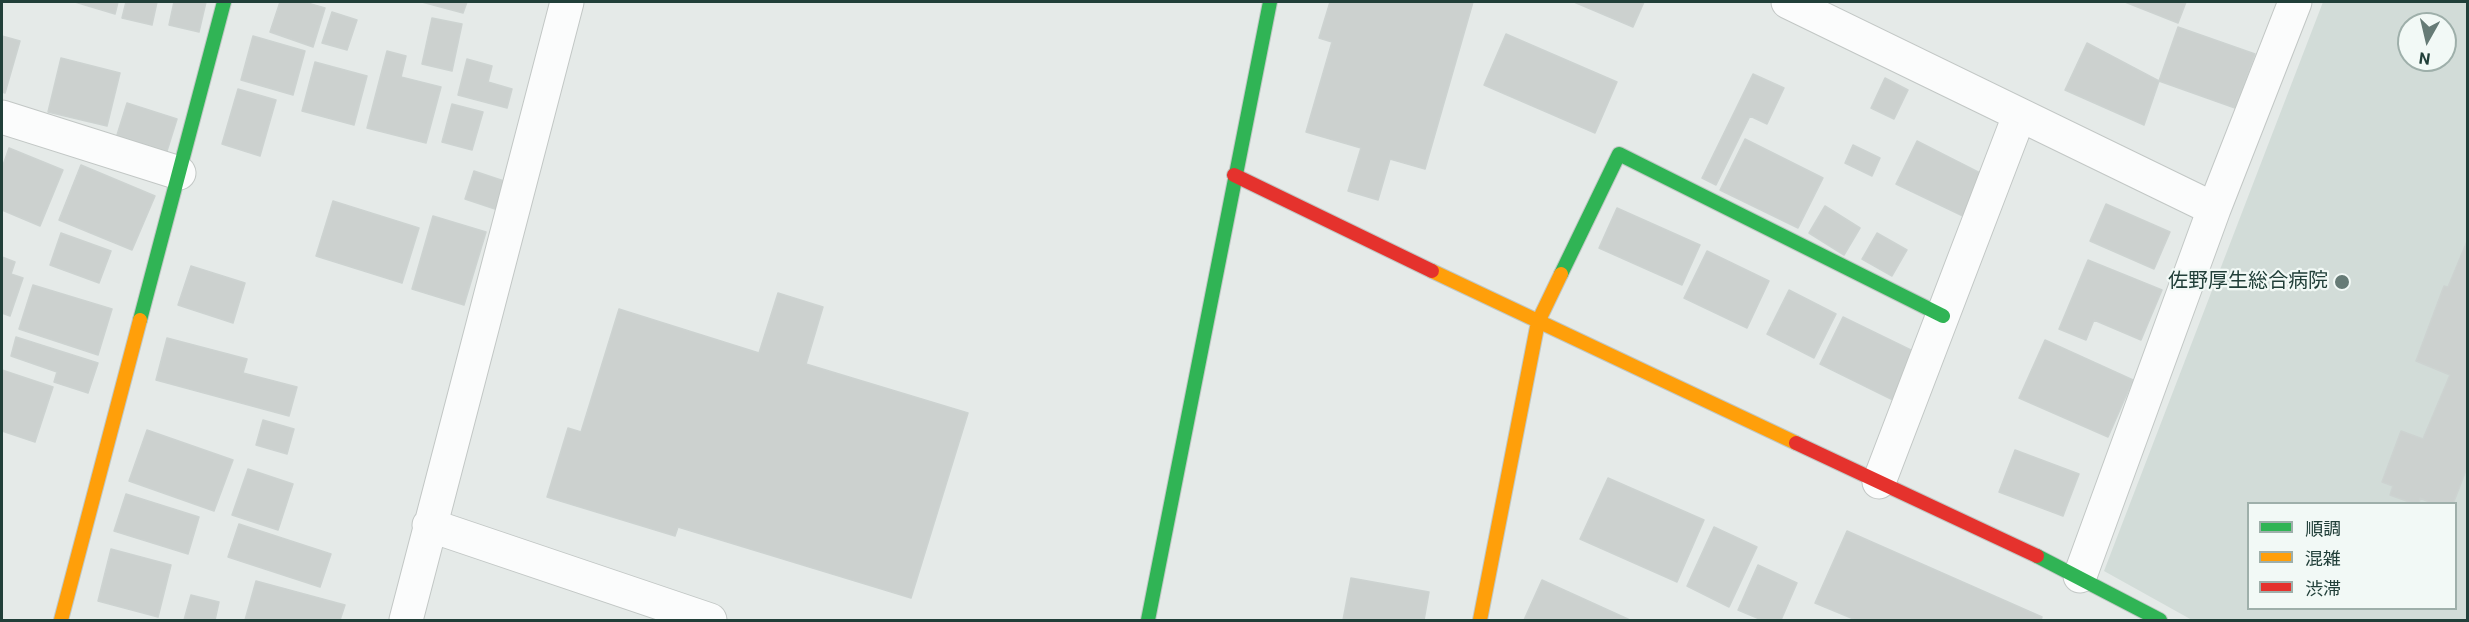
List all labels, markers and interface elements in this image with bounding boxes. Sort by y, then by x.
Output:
north arrow [2397,12,2457,72]
text: N [2418,48,2432,69]
place label: 佐野厚生総合病院 [2168,270,2328,294]
marker: 佐野厚生総合病院 [2333,273,2351,291]
legend [2247,502,2457,610]
text: 順調 [2305,518,2341,539]
text: 混雑 [2305,548,2341,569]
text: 渋滞 [2305,578,2341,599]

